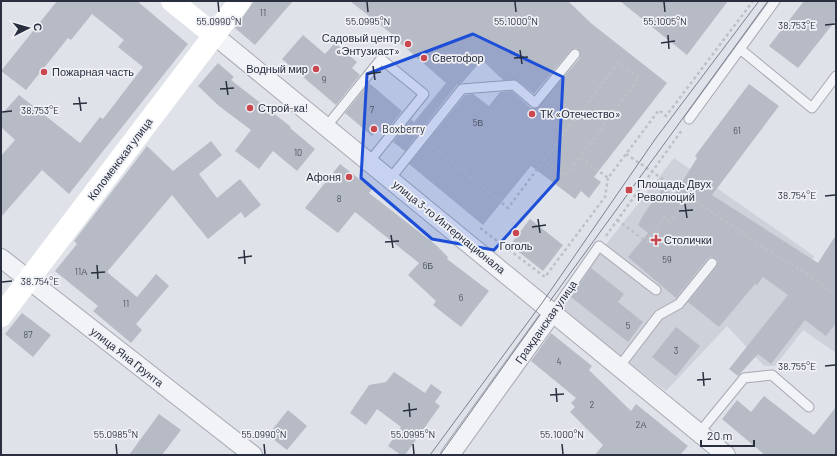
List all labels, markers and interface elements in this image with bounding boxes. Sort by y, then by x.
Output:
house number: 11 [260,7,266,18]
north arrow [8,8,48,48]
text: 55.0990°N [196,15,242,27]
text: 55.0995°N [346,15,390,27]
text: 55.1000°N [494,15,538,27]
text: 55.1005°N [643,15,687,27]
text: 38.753°E [778,19,816,31]
text: С [32,22,45,32]
place label: Садовый центр «Энтузиаст» [322,31,400,57]
marker: Садовый центр «Энтузиаст» [403,39,413,49]
place label: Светофор [432,51,484,64]
marker: Светофор [419,53,429,63]
place label: Водный мир [246,62,308,75]
marker: Водный мир [311,64,321,74]
place label: Пожарная часть [52,65,134,78]
marker: Пожарная часть [39,67,49,77]
house number: 9 [322,74,327,85]
place label: Строй-ка! [258,101,308,114]
marker: Строй-ка! [245,103,255,113]
text: 38.753°E [21,104,59,116]
house number: 7 [370,104,375,115]
place label: ТК «Отечество» [540,107,621,120]
marker: ТК «Отечество» [527,109,537,119]
street label: Коломенская улица [84,114,155,202]
house number: 5В [473,117,483,128]
place label: Boxberry [382,122,425,135]
marker: Boxberry [369,124,379,134]
house number: 61 [733,125,741,136]
house number: 10 [294,147,302,158]
place label: Афоня [306,170,341,183]
marker: Афоня [344,172,354,182]
street label: улица 3-го Интернационала [390,177,509,277]
place label: Площадь Двух Революций [637,177,712,203]
marker: Площадь Двух Революций [624,185,634,195]
text: 38.754°E [778,189,816,201]
house number: 8 [337,193,342,204]
marker: Гоголь [511,228,521,238]
place label: Столички [664,233,712,246]
marker: Столички [651,235,661,245]
place label: Гоголь [499,239,533,252]
house number: 59 [662,254,672,265]
house number: 6Б [423,260,433,271]
house number: 11А [75,266,87,277]
text: 38.754°E [21,275,59,287]
street label: Гражданская улица [512,277,580,366]
house number: 6 [459,292,464,303]
house number: 11 [123,298,129,309]
house number: 5 [626,320,631,331]
street label: улица Яна Грунта [88,324,167,390]
house number: 87 [24,329,33,340]
house number: 3 [674,345,679,356]
house number: 4 [557,356,562,367]
text: 38.755°E [778,360,816,372]
house number: 2 [590,399,595,410]
house number: 2А [636,419,646,430]
scale bar [701,422,754,448]
text: 55.0985°N [94,428,138,440]
text: 55.0990°N [241,428,287,440]
text: 55.0995°N [391,428,435,440]
text: 55.1000°N [540,428,584,440]
text: 20 m [707,428,733,442]

